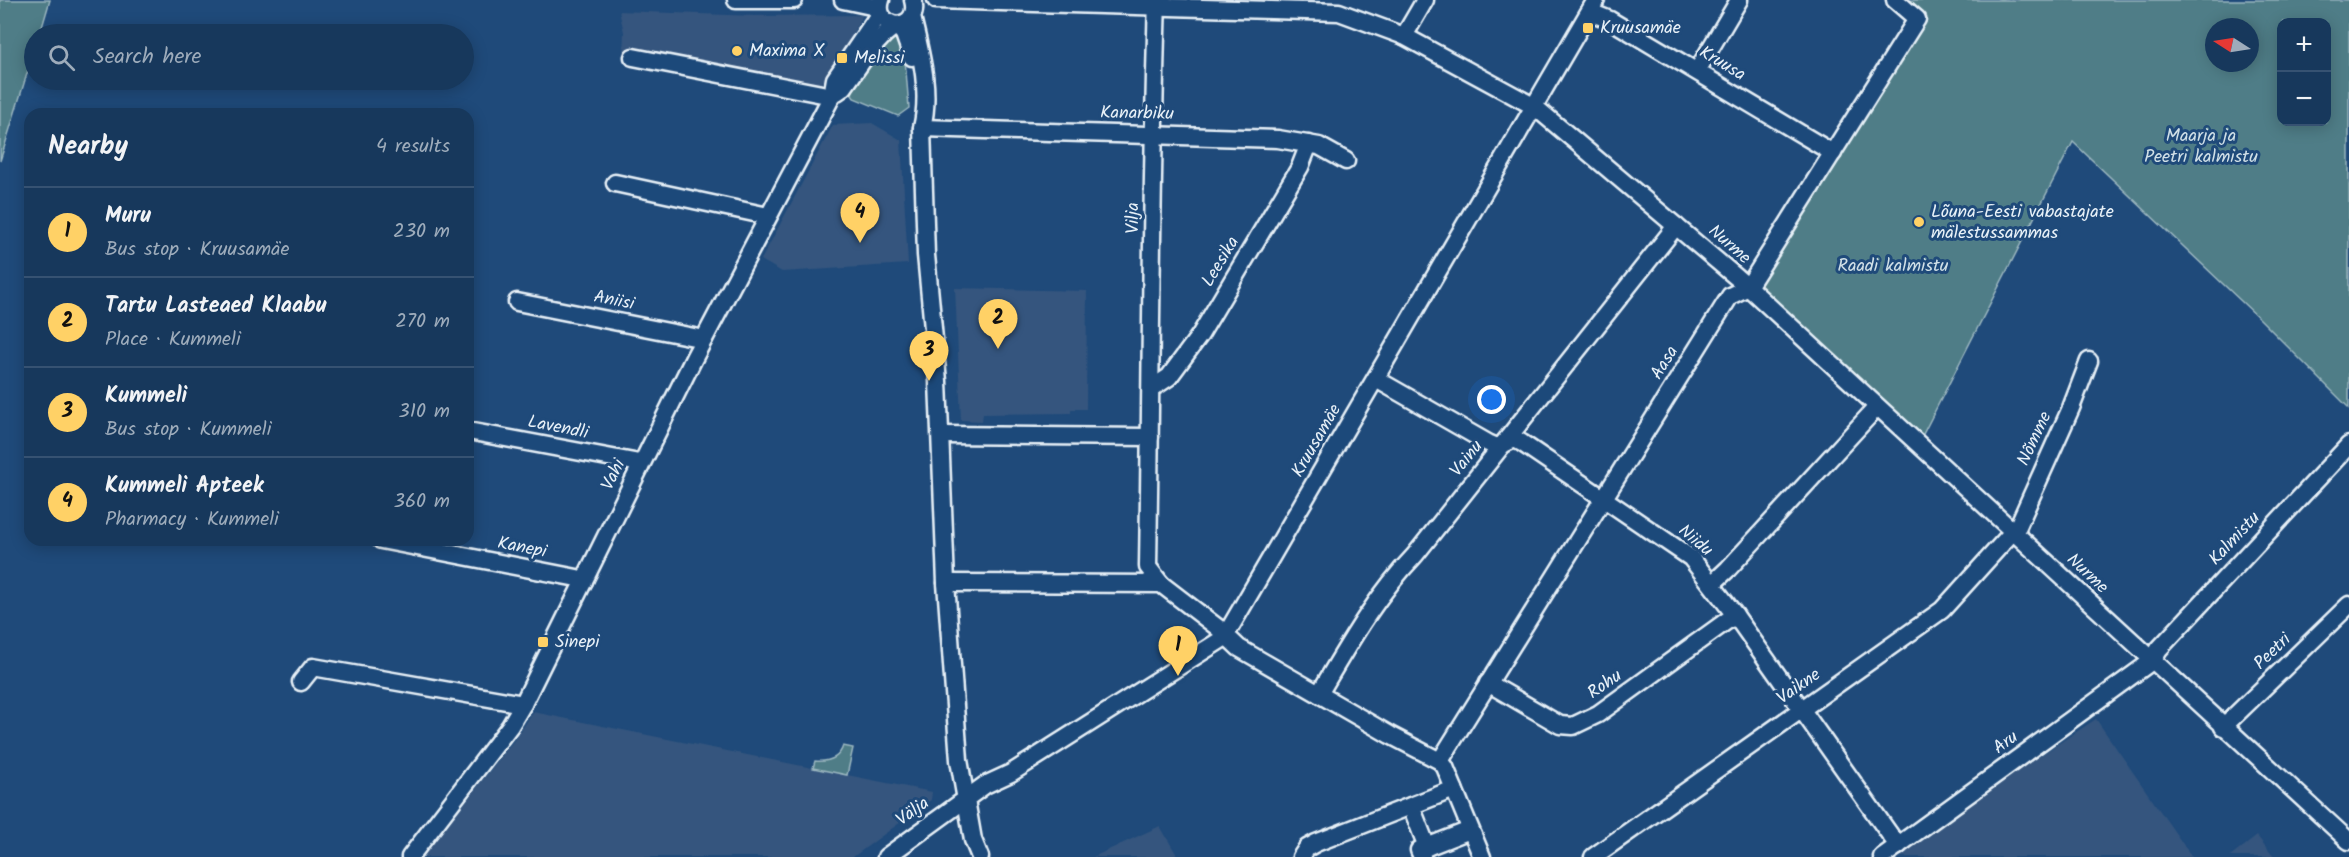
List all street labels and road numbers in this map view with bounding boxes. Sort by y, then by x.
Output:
street label: Kruusa [1693,39,1751,89]
street label: Kanarbiku [1100,99,1175,129]
street label: Vilja [1119,202,1148,234]
street label: Nurme [1701,218,1757,272]
street label: Leesika [1194,231,1248,293]
street label: Aniisi [591,283,638,319]
street label: Aasa [1643,340,1687,386]
street label: Kruusamäe [1284,399,1350,483]
street label: Nõmme [2010,407,2060,471]
street label: Lavendli [525,408,592,448]
street label: Vainu [1443,434,1491,484]
street label: Vahi [594,454,634,496]
street label: Kalmistu [2202,505,2268,573]
street label: Niidu [1671,518,1719,565]
street label: Kanepi [495,529,550,567]
street label: Nurme [2059,547,2115,601]
street label: Peetri [2247,626,2299,677]
street label: Vaikne [1771,661,1827,713]
street label: Rohu [1582,662,1629,707]
street label: Aru [1987,724,2025,762]
street label: Välja [890,790,936,834]

